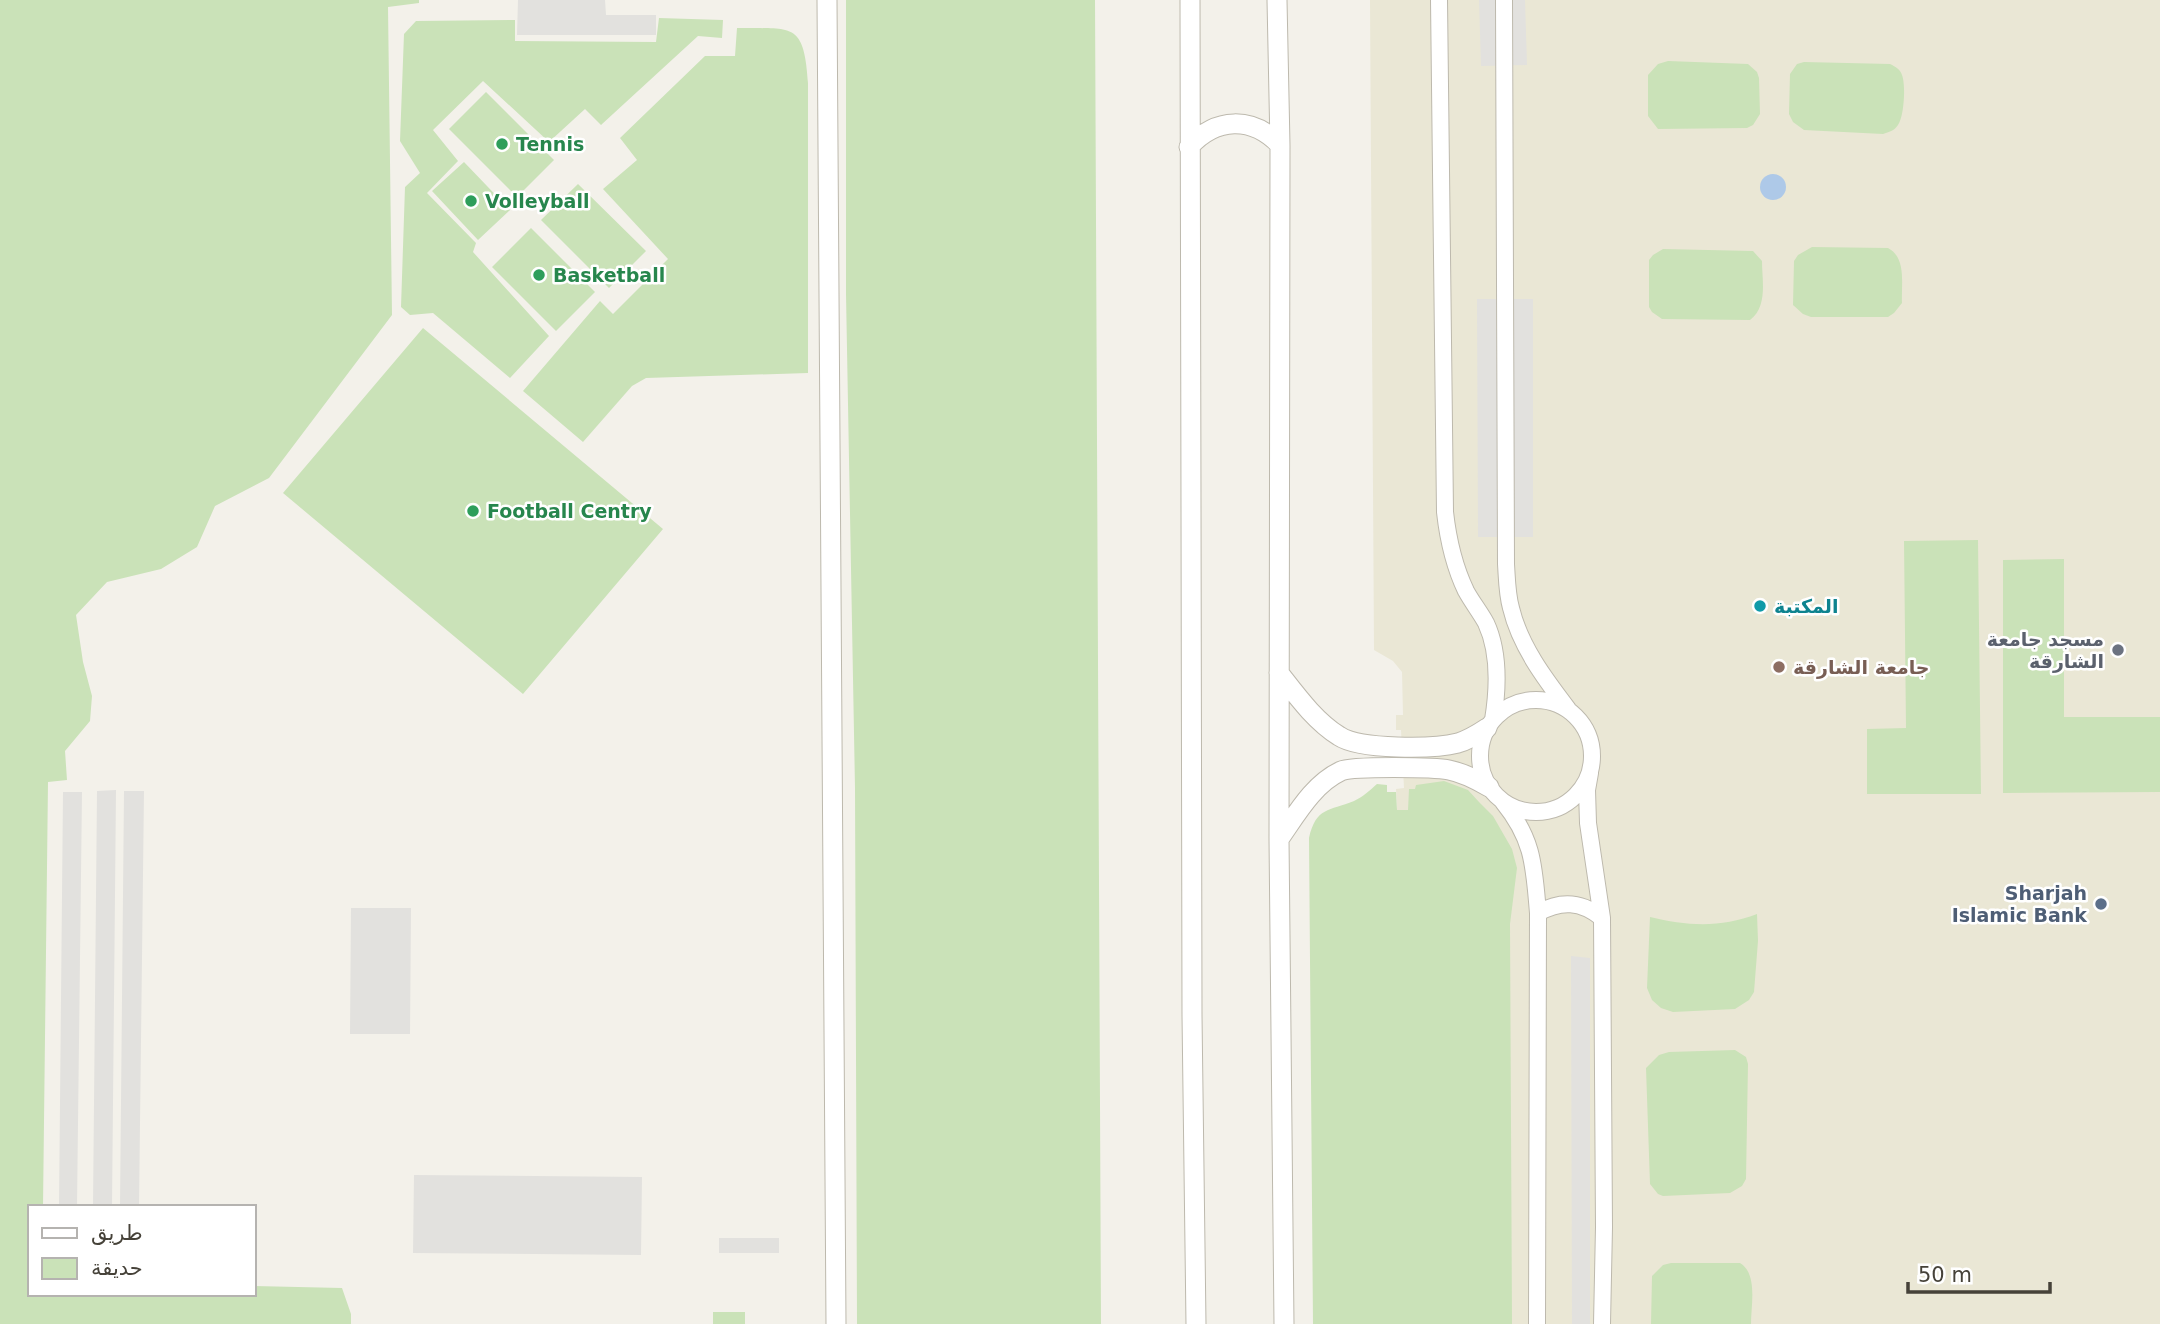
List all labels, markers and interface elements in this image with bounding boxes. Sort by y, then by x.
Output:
place label: Tennis [516,133,584,155]
marker: Tennis [494,136,510,152]
place label: Volleyball [485,190,589,212]
marker: Volleyball [463,193,479,209]
place label: Basketball [553,264,665,286]
marker: Basketball [531,267,547,283]
place label: Football Centry [487,500,652,522]
marker: Football Centry [465,503,481,519]
place label: المكتبة [1774,595,1838,617]
marker: المكتبة [1752,598,1768,614]
place label: مسجد جامعة الشارقة [1987,628,2104,673]
marker: مسجد جامعة الشارقة [2110,642,2126,658]
place label: جامعة الشارقة [1793,656,1929,679]
marker: جامعة الشارقة [1771,659,1787,675]
place label: Sharjah Islamic Bank [1952,882,2087,926]
marker: Sharjah Islamic Bank [2093,896,2109,912]
legend [28,1205,256,1296]
text: طريق [91,1221,143,1245]
scale bar [1908,1250,2050,1294]
text: حديقة [91,1256,143,1280]
text: 50 m [1918,1263,1972,1287]

